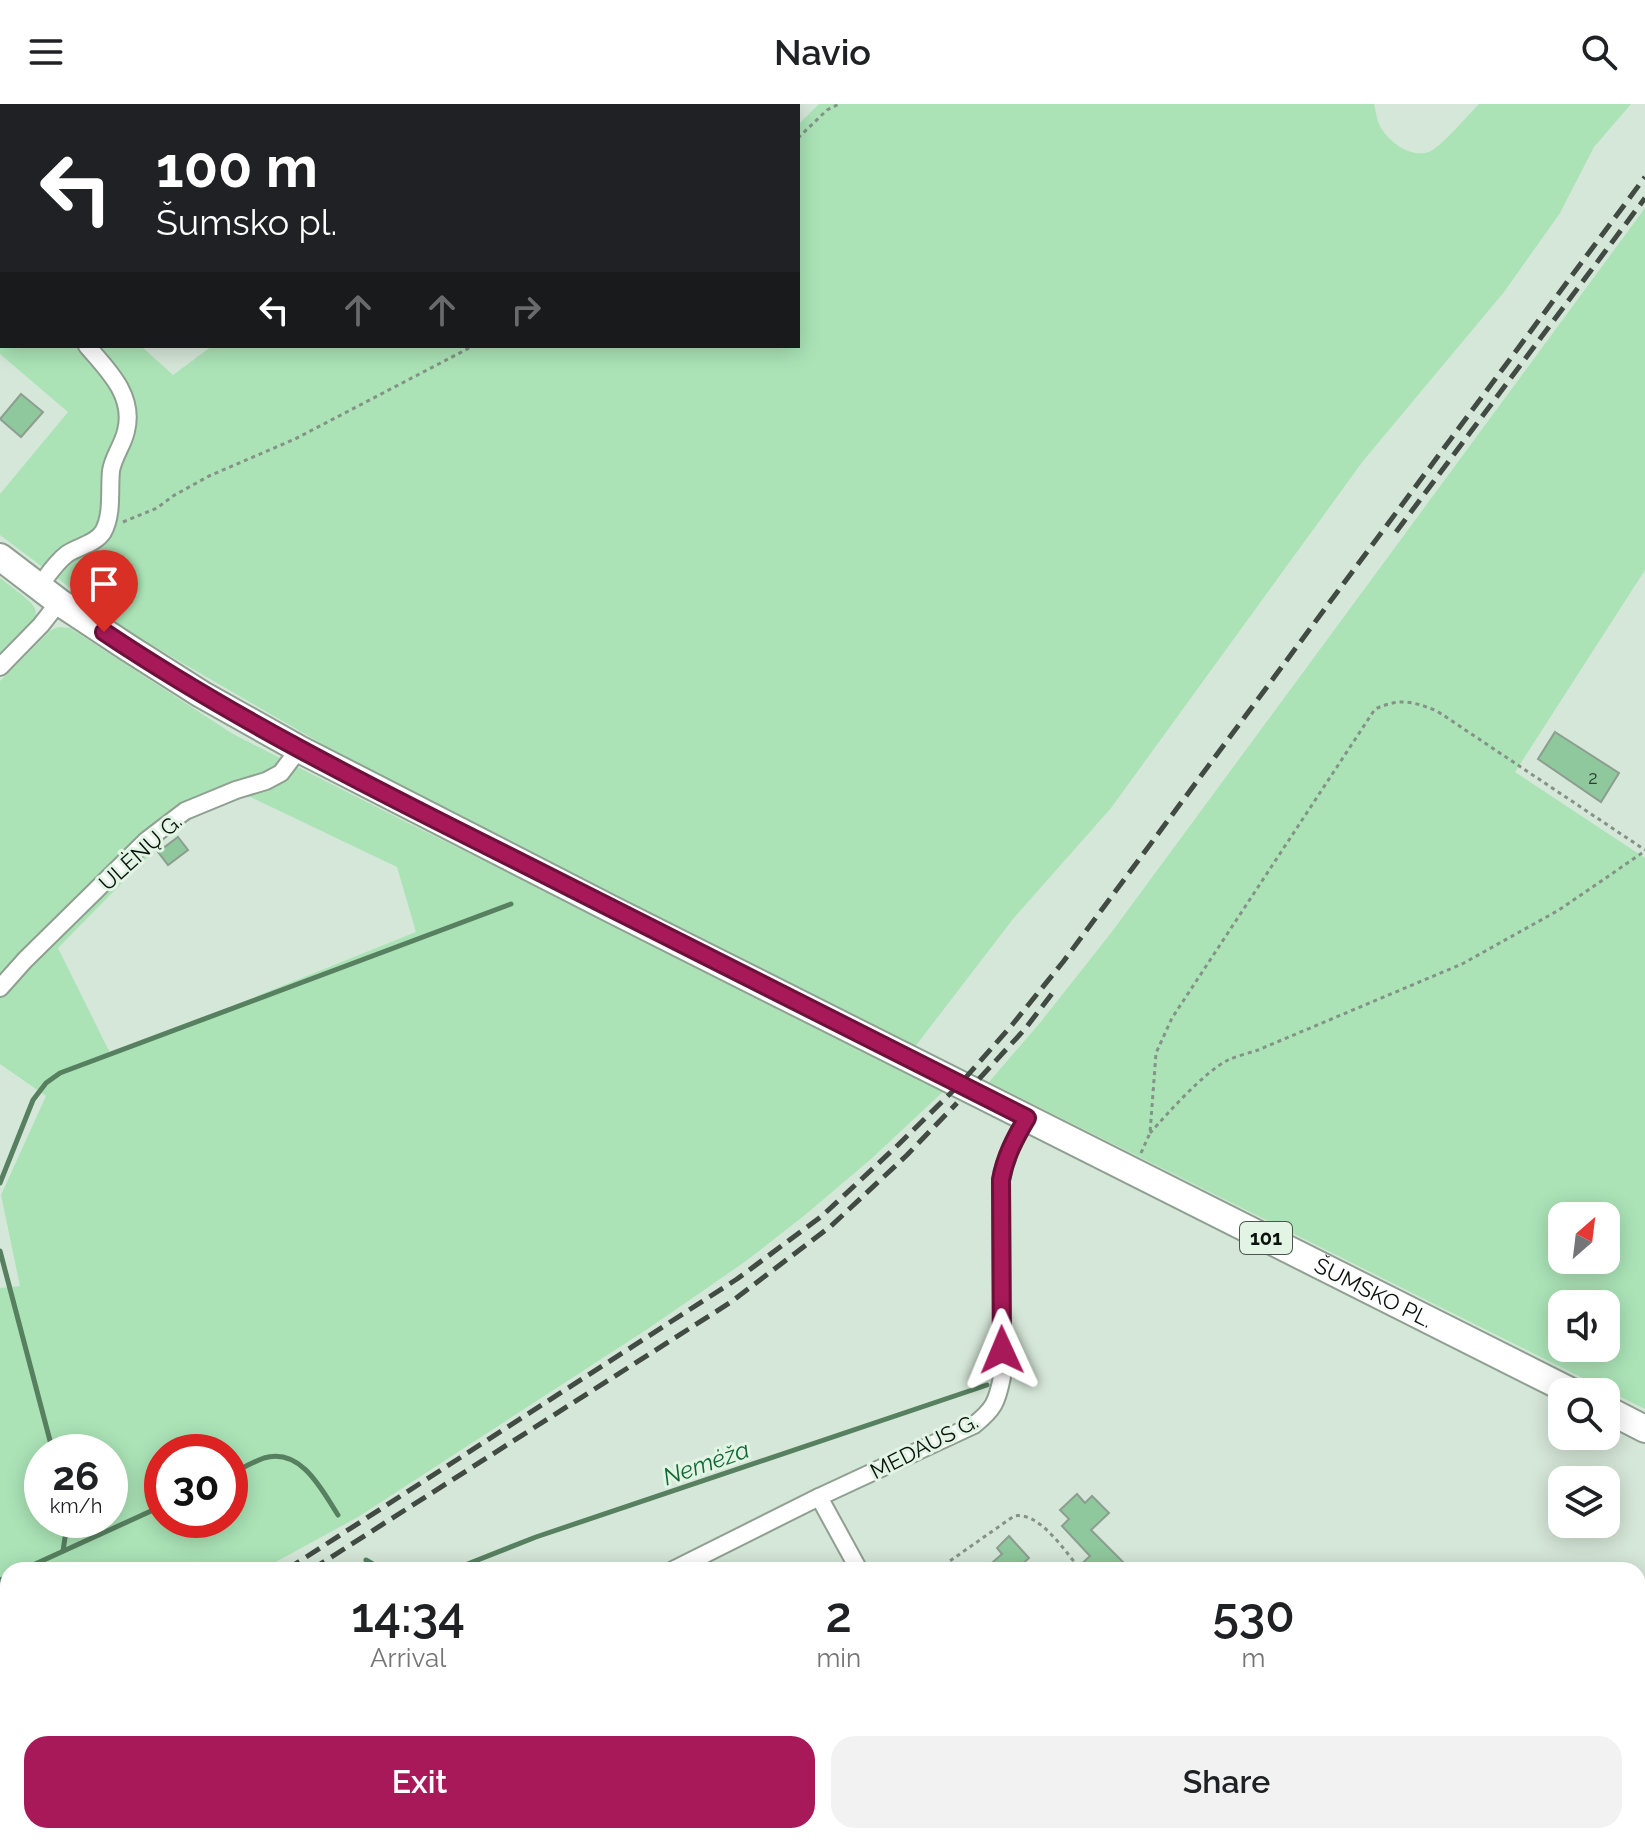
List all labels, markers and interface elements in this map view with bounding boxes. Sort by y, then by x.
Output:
icon: menu [24,30,68,74]
icon: search [1577,30,1621,74]
text: Navio [774,31,871,73]
text: 100 m [156,134,318,200]
icon: left [24,136,128,240]
text: Šumsko pl. [156,201,337,243]
icon: left [252,288,296,332]
icon: ahead [336,288,380,332]
icon: ahead [420,288,464,332]
icon: right [504,288,548,332]
pin [70,550,138,632]
icon: arrive [82,562,126,606]
house number: 2 [1588,767,1598,788]
street label: ULĖNŲ G. [93,808,187,896]
north arrow [1548,1202,1620,1274]
map controls [1548,1202,1620,1538]
road number: 101 [1240,1222,1292,1254]
street label: ŠUMSKO PL. [1310,1251,1437,1333]
button: sound [1548,1290,1620,1362]
position arrow [960,1308,1044,1392]
button: search [1548,1378,1620,1450]
street label: MEDAUS G. [866,1408,982,1484]
speed limit sign: 30 [144,1434,248,1538]
water label: Nemėža [659,1435,753,1491]
text: 26 [53,1452,99,1499]
button: layers [1548,1466,1620,1538]
text: km/h [50,1494,102,1518]
text: 14:34 [351,1587,465,1643]
text: 2 [826,1587,852,1643]
text: 530 [1212,1587,1295,1643]
text: Arrival [370,1643,446,1673]
text: min [816,1643,861,1673]
text: m [1242,1643,1265,1673]
button: Exit [24,1736,815,1828]
button: Share [831,1736,1622,1828]

